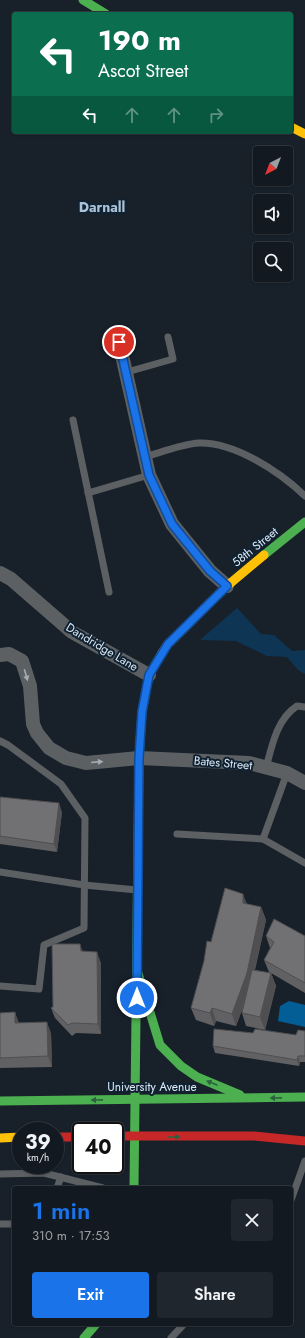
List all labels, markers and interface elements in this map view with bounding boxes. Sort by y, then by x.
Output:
text: 190 m [98,20,181,61]
icon: left [32,28,84,80]
text: Ascot Street [98,58,188,84]
icon: left [79,104,101,126]
icon: ahead [121,104,143,126]
icon: ahead [163,104,185,126]
icon: right [205,104,227,126]
north arrow [253,146,293,186]
map controls [253,146,293,282]
button: sound [253,194,293,234]
district label: Darnall [79,197,125,217]
button: search [253,242,293,282]
pin [102,325,136,359]
icon: arrive [108,331,130,353]
street label: 58th Street [228,523,282,571]
street label: Dandridge Lane [62,618,142,676]
one-way arrow [24,669,30,682]
street label: Bates Street [193,751,253,775]
one-way arrow [91,758,103,765]
position arrow [116,977,158,1019]
street label: University Avenue [107,1078,197,1096]
one-way arrow [206,1080,218,1086]
one-way arrow [270,1094,282,1101]
one-way arrow [91,1096,103,1103]
speed limit sign: 40 [72,1122,124,1174]
text: 39 [25,1128,51,1157]
one-way arrow [168,1134,181,1140]
text: km/h [27,1150,49,1165]
text: 1 min [32,1193,90,1228]
button: close [231,1199,273,1241]
text: 310 m · 17:53 [32,1226,110,1245]
button: Exit [32,1272,149,1318]
button: Share [157,1272,273,1318]

